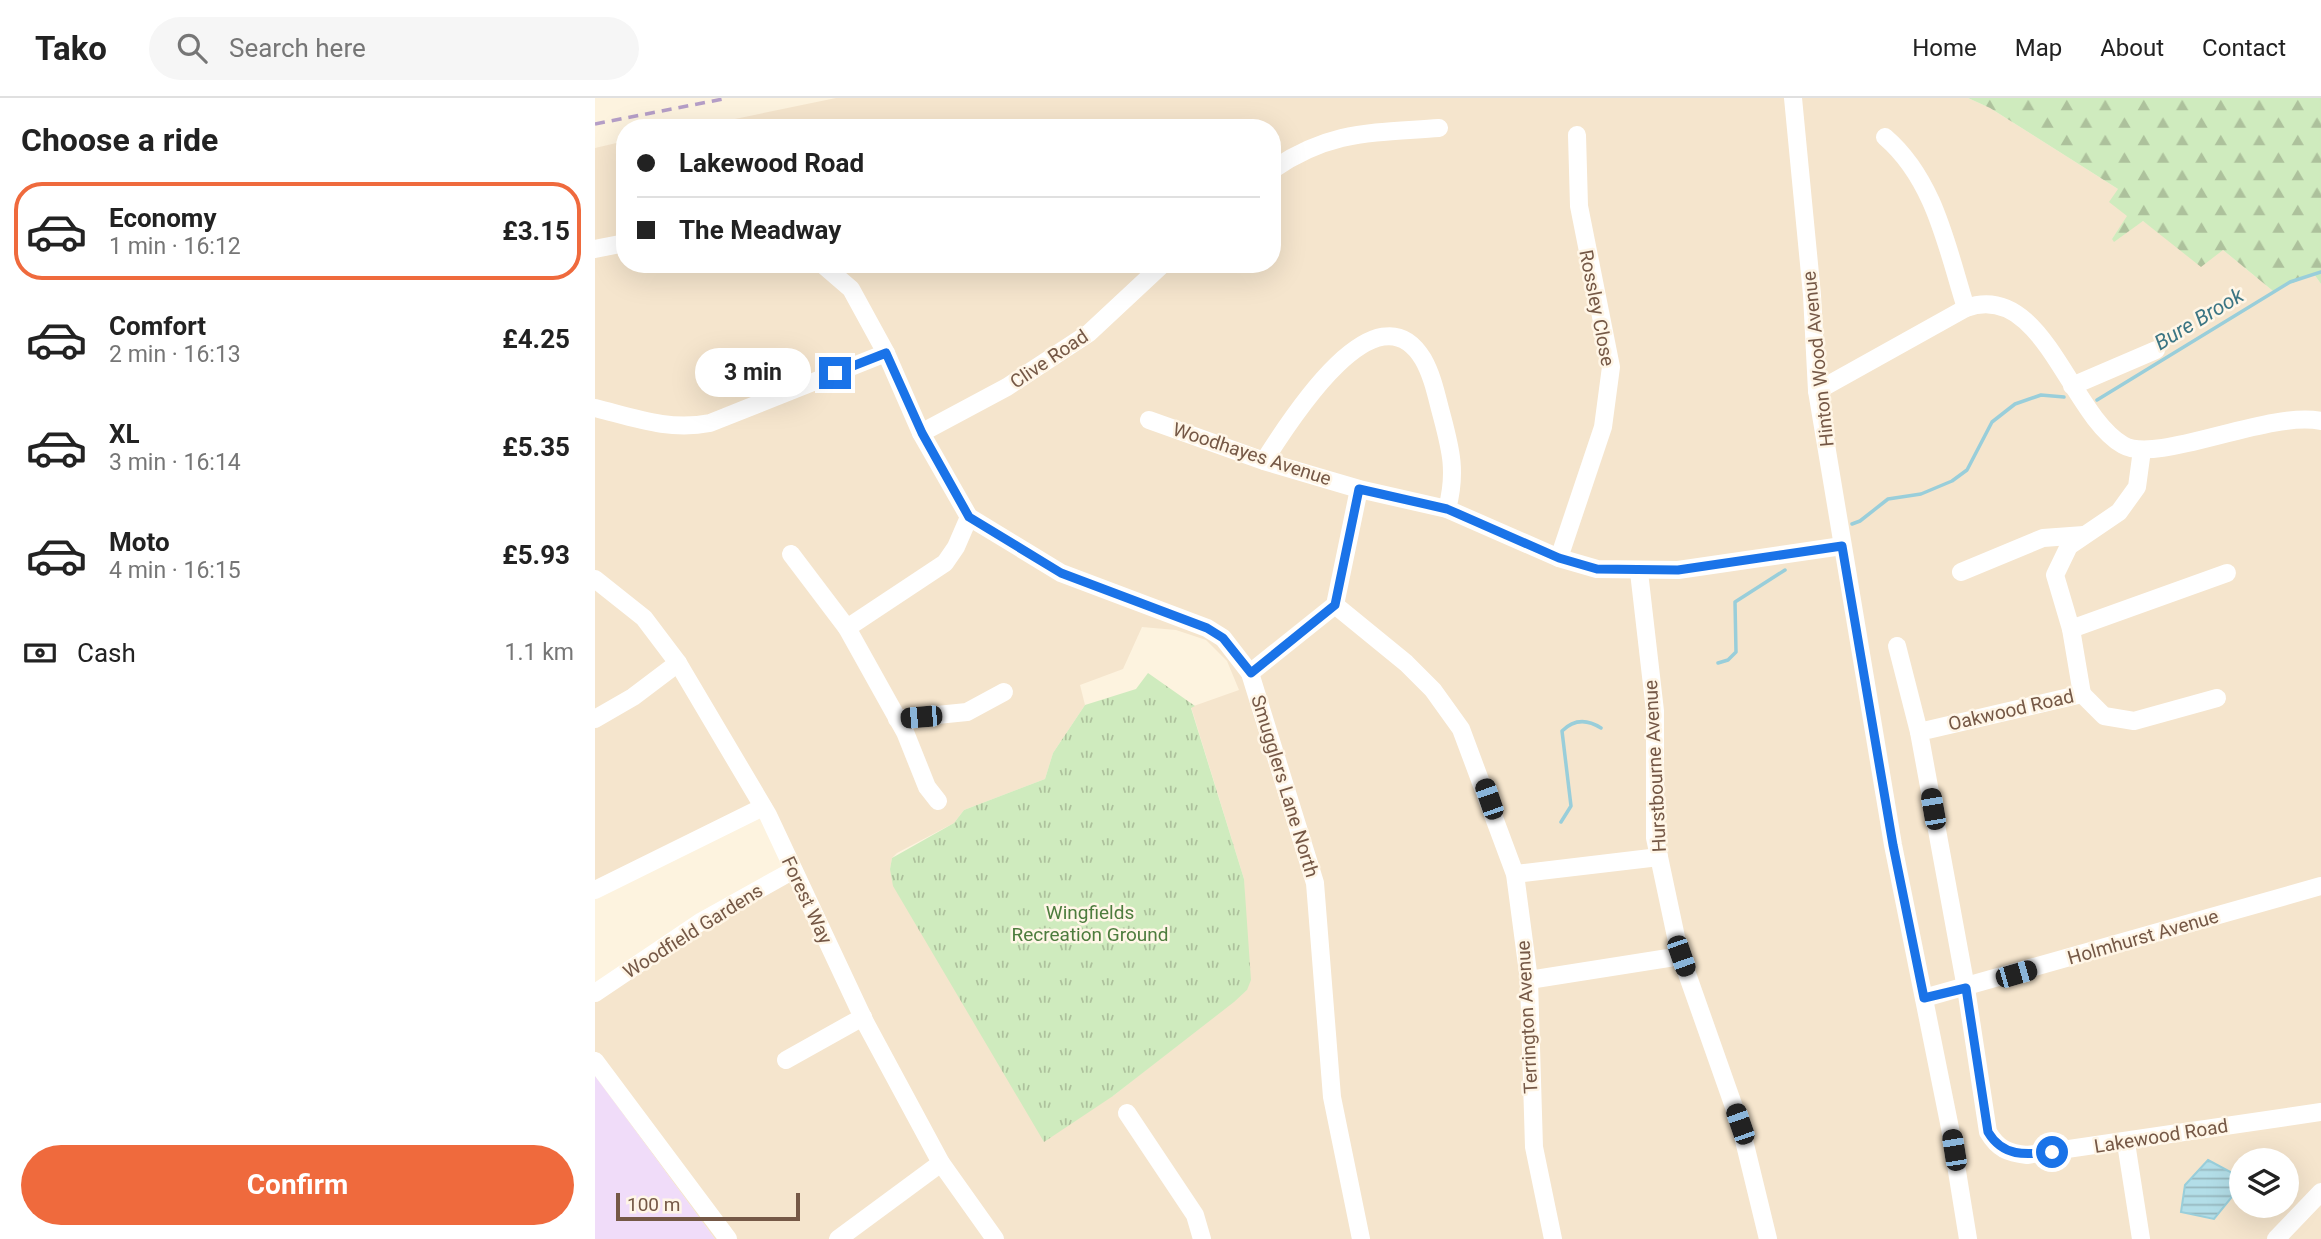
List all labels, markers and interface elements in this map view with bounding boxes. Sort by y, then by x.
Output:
search box [149,17,639,80]
text: Tako [35,29,107,68]
icon: search [173,29,211,67]
text: Search here [229,33,366,63]
text: Home [1912,34,1977,62]
text: Map [2015,34,2062,62]
text: About [2100,34,2164,62]
text: Contact [2202,34,2286,62]
text: Choose a ride [21,121,218,159]
text: Lakewood Road [679,148,864,178]
icon: car [25,200,88,263]
text: Economy [109,203,216,233]
text: The Meadway [679,215,841,245]
text: £3.15 [502,216,570,246]
text: 1 min · 16:12 [109,233,241,260]
street label: Rossley Close [1574,248,1620,368]
street label: Hinton Wood Avenue [1797,270,1839,448]
water label: Bure Brook [2150,283,2248,355]
icon: car [25,308,88,371]
text: Comfort [109,311,206,341]
text: £4.25 [502,324,570,354]
street label: Clive Road [1006,325,1092,393]
text: 2 min · 16:13 [109,341,241,368]
callout: 3 min [695,348,811,398]
route end [819,357,851,389]
text: 3 min [724,359,782,386]
icon: car [25,416,88,479]
street label: Woodhayes Avenue [1170,418,1334,490]
text: XL [109,419,140,449]
text: £5.35 [502,432,570,462]
text: 3 min · 16:14 [109,449,241,476]
icon: car [25,524,88,587]
text: Moto [109,527,170,557]
text: £5.93 [502,540,570,570]
text: 4 min · 16:15 [109,557,241,584]
icon: cash [21,634,59,672]
text: Cash [77,638,136,668]
text: 1.1 km [505,639,574,666]
street label: Hurstbourne Avenue [1639,679,1671,853]
street label: Oakwood Road [1946,684,2076,736]
street label: Smugglers Lane North [1246,692,1324,880]
car [900,705,943,729]
car [1473,776,1506,822]
car [1920,786,1947,832]
street label: Forest Way [777,853,837,947]
street label: Woodfield Gardens [619,879,767,983]
park label: Wingfields Recreation Ground [1012,901,1169,946]
street label: Holmhurst Avenue [2065,904,2221,970]
car [1665,933,1698,979]
street label: Terrington Avenue [1512,940,1542,1094]
car [1993,958,2040,990]
car [1724,1101,1757,1147]
street label: Lakewood Road [2093,1114,2229,1158]
car [1941,1128,1968,1172]
route start [2036,1136,2068,1168]
button: Confirm [21,1145,574,1225]
map controls [2229,1148,2299,1218]
button: layers [2229,1148,2299,1218]
scale bar [616,1190,800,1222]
text: 100 m [627,1193,680,1216]

